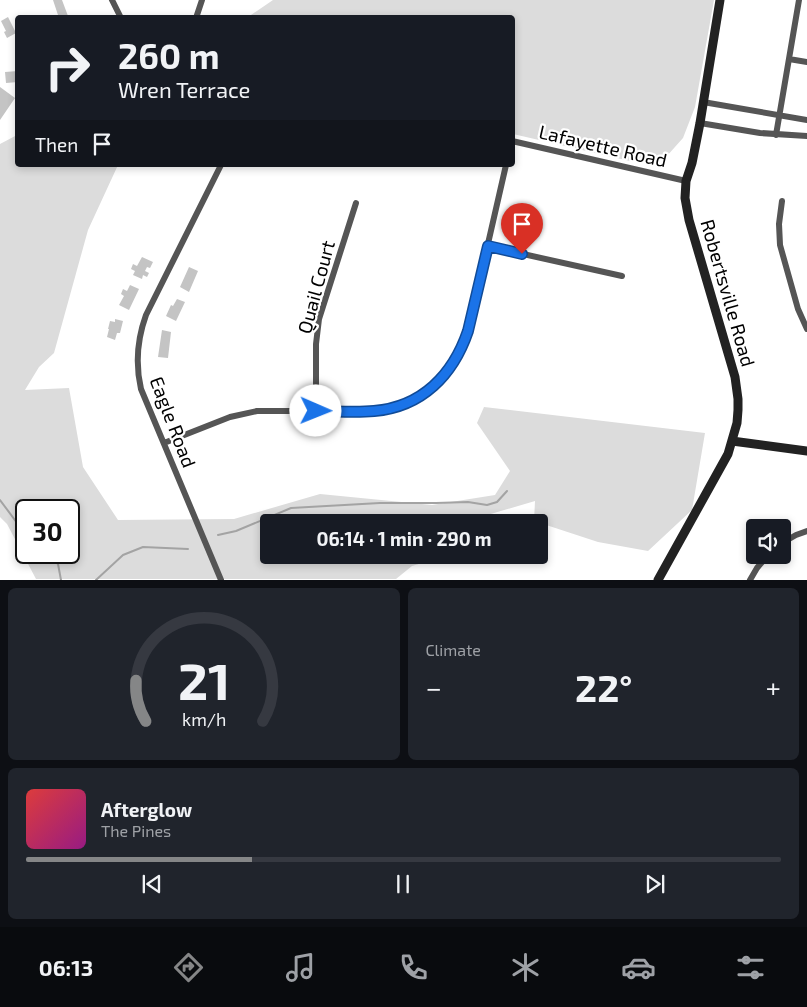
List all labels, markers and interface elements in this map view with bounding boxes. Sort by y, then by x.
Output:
text: 260 m [118,34,219,76]
icon: right [35,35,100,100]
text: Wren Terrace [118,76,250,102]
street label: Lafayette Road [537,120,669,171]
icon: arrive [88,130,116,158]
text: Then [35,133,78,156]
pin [501,203,543,254]
icon: arrive [508,210,536,238]
street label: Robertsville Road [696,217,761,369]
street label: Quail Court [292,238,339,336]
street label: Eagle Road [146,373,201,471]
position arrow [289,384,341,436]
speed limit sign: 30 [15,499,80,564]
map controls [746,519,791,564]
button: sound [746,519,791,564]
text: 06:14 · 1 min · 290 m [316,527,492,550]
text: Climate [426,640,481,659]
text: 21 [177,648,230,710]
text: 22° [575,664,632,710]
text: − [426,670,442,704]
text: + [766,670,781,704]
text: km/h [182,708,226,730]
text: Afterglow [101,798,192,821]
text: The Pines [101,821,171,840]
icon: previous [138,870,166,898]
icon: pause [389,870,417,898]
icon: next [641,870,669,898]
icon: directions [171,950,206,985]
icon: music [283,950,318,985]
icon: phone [396,950,431,985]
icon: climate [508,950,543,985]
icon: car [621,950,656,985]
icon: filters [733,950,768,985]
text: 06:13 [39,954,93,980]

